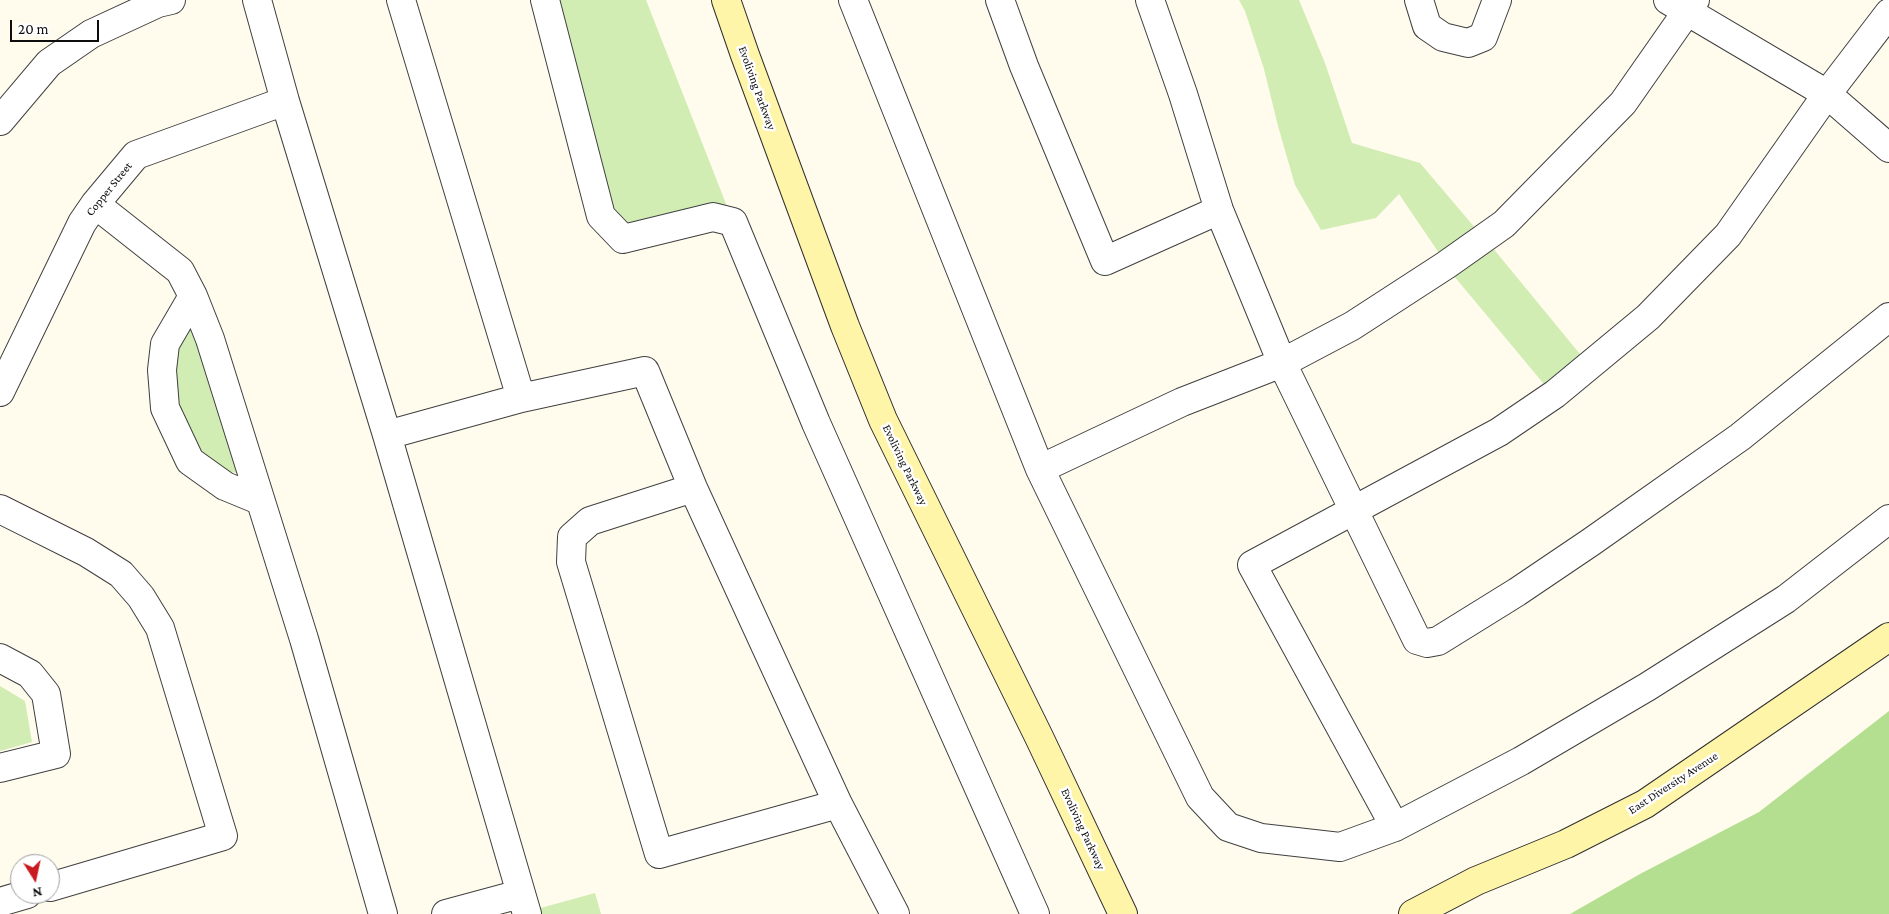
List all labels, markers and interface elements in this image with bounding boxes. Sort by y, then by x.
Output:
scale bar [12,10,101,42]
text: 20 m [18,21,49,37]
street label: Evoliving Parkway [735,44,779,132]
street label: Copper Street [83,159,135,219]
street label: Evoliving Parkway [879,422,931,508]
street label: East Diversity Avenue [1626,749,1720,817]
street label: Evoliving Parkway [1058,786,1108,872]
north arrow [10,854,60,904]
text: N [31,884,44,901]

